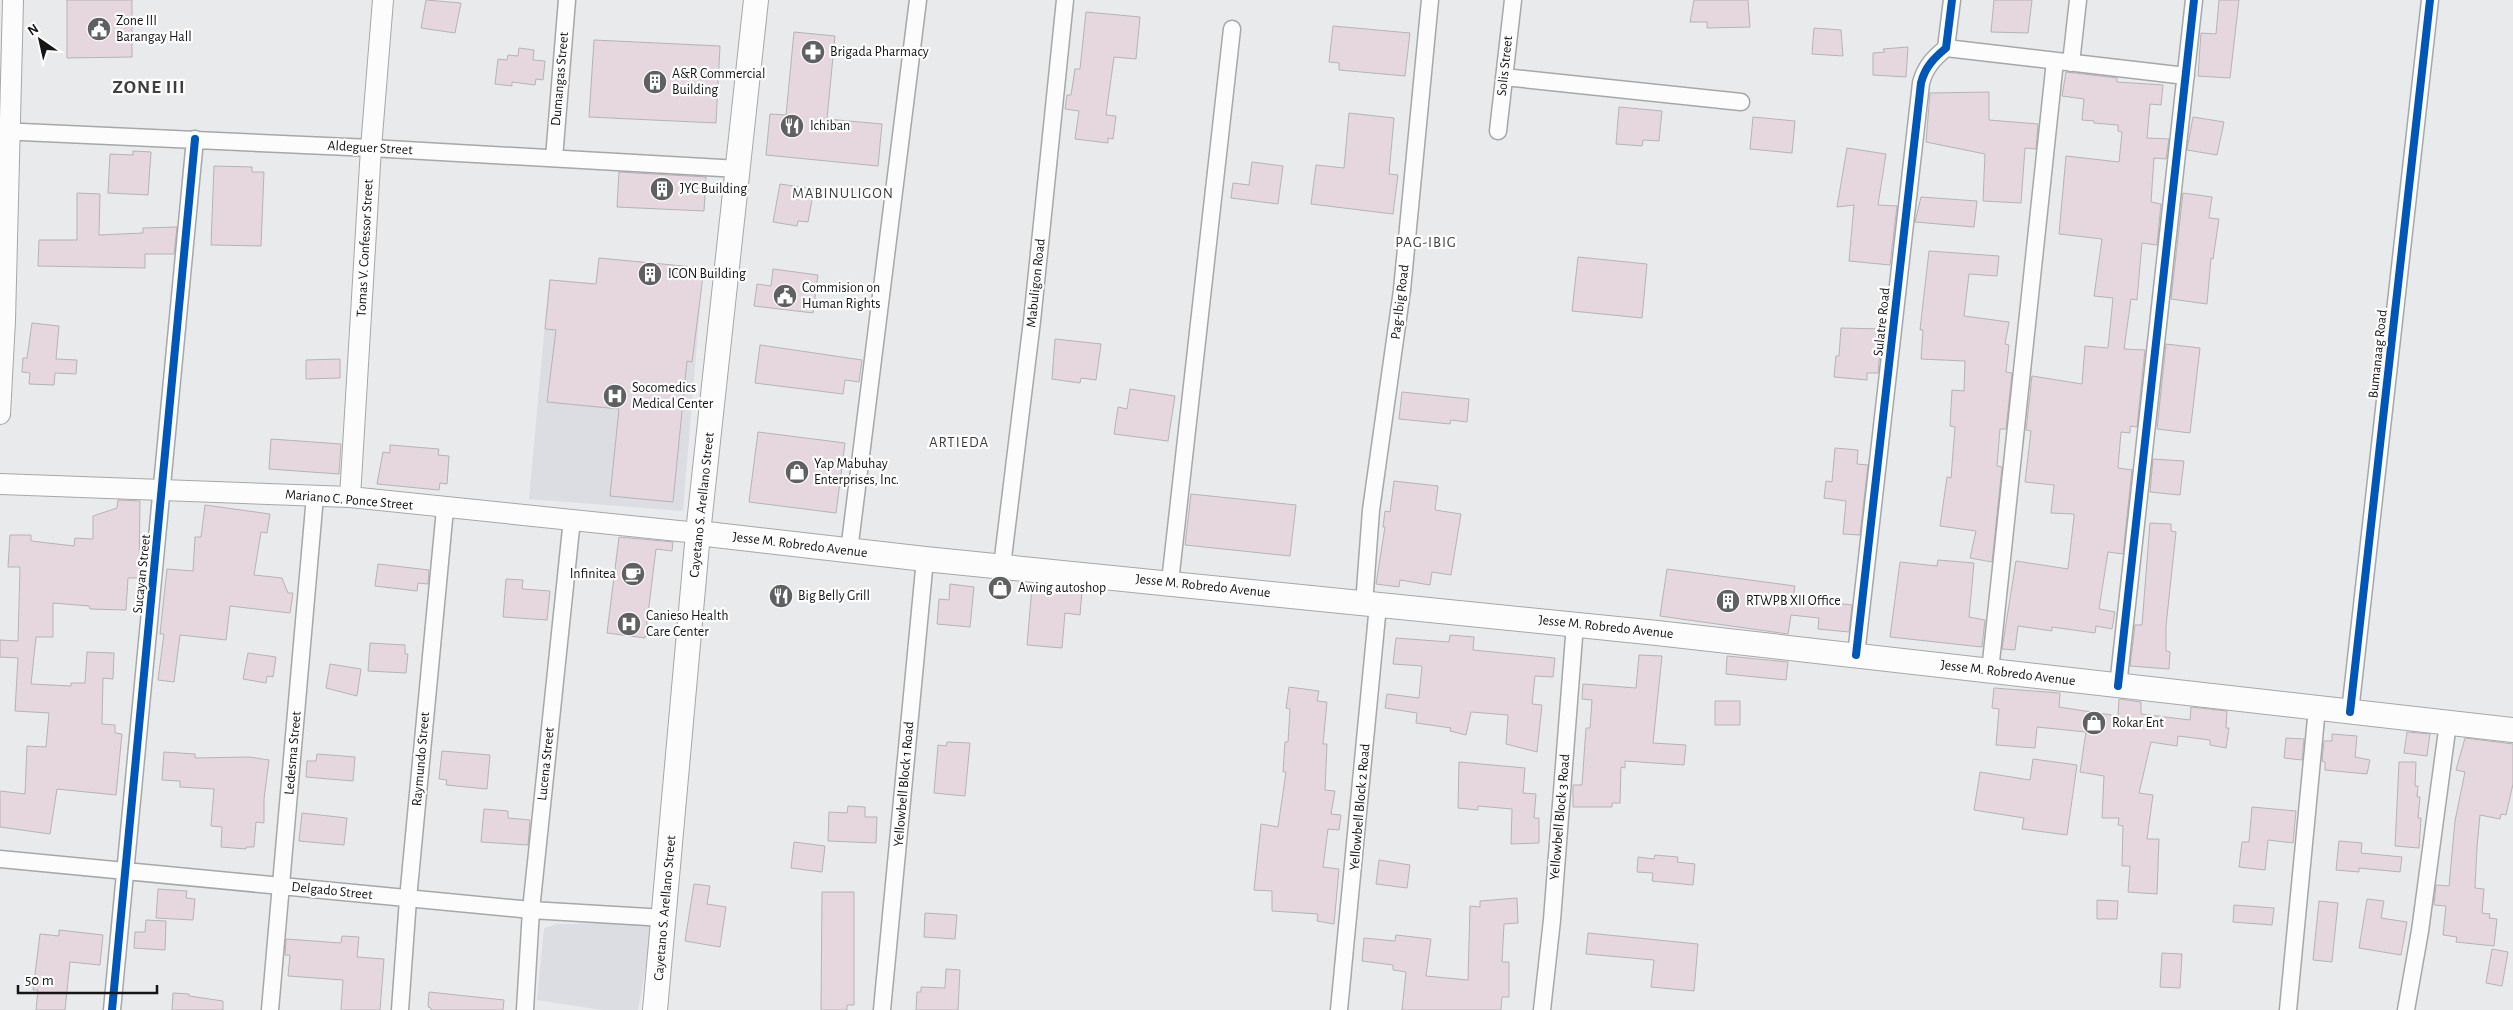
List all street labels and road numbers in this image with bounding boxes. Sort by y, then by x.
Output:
street label: Dumangas Street [549,31,571,127]
street label: Solis Street [1495,35,1515,97]
street label: Aldeguer Street [327,139,413,157]
street label: Tomas V. Confessor Street [354,178,376,317]
street label: Mabuligon Road [1024,238,1048,328]
street label: Pag-Ibig Road [1388,264,1412,340]
street label: Sulatre Road [1871,287,1893,357]
street label: Bumanaag Road [2366,309,2390,399]
street label: Cayetano S. Arellano Street [687,431,717,578]
street label: Mariano C. Ponce Street [284,487,414,513]
street label: Jesse M. Robredo Avenue [732,530,868,560]
street label: Sucayan Street [131,533,153,614]
street label: Jesse M. Robredo Avenue [1135,572,1271,600]
street label: Jesse M. Robredo Avenue [1538,613,1674,641]
street label: Jesse M. Robredo Avenue [1940,658,2076,688]
street label: Ledesma Street [282,710,304,795]
street label: Raymundo Street [410,711,432,807]
street label: Yellowbell Block 1 Road [892,721,916,847]
street label: Lucena Street [535,726,557,801]
street label: Yellowbell Block 2 Road [1347,743,1373,871]
street label: Yellowbell Block 3 Road [1548,753,1572,881]
street label: Cayetano S. Arellano Street [652,834,678,981]
street label: Delgado Street [291,880,374,902]

